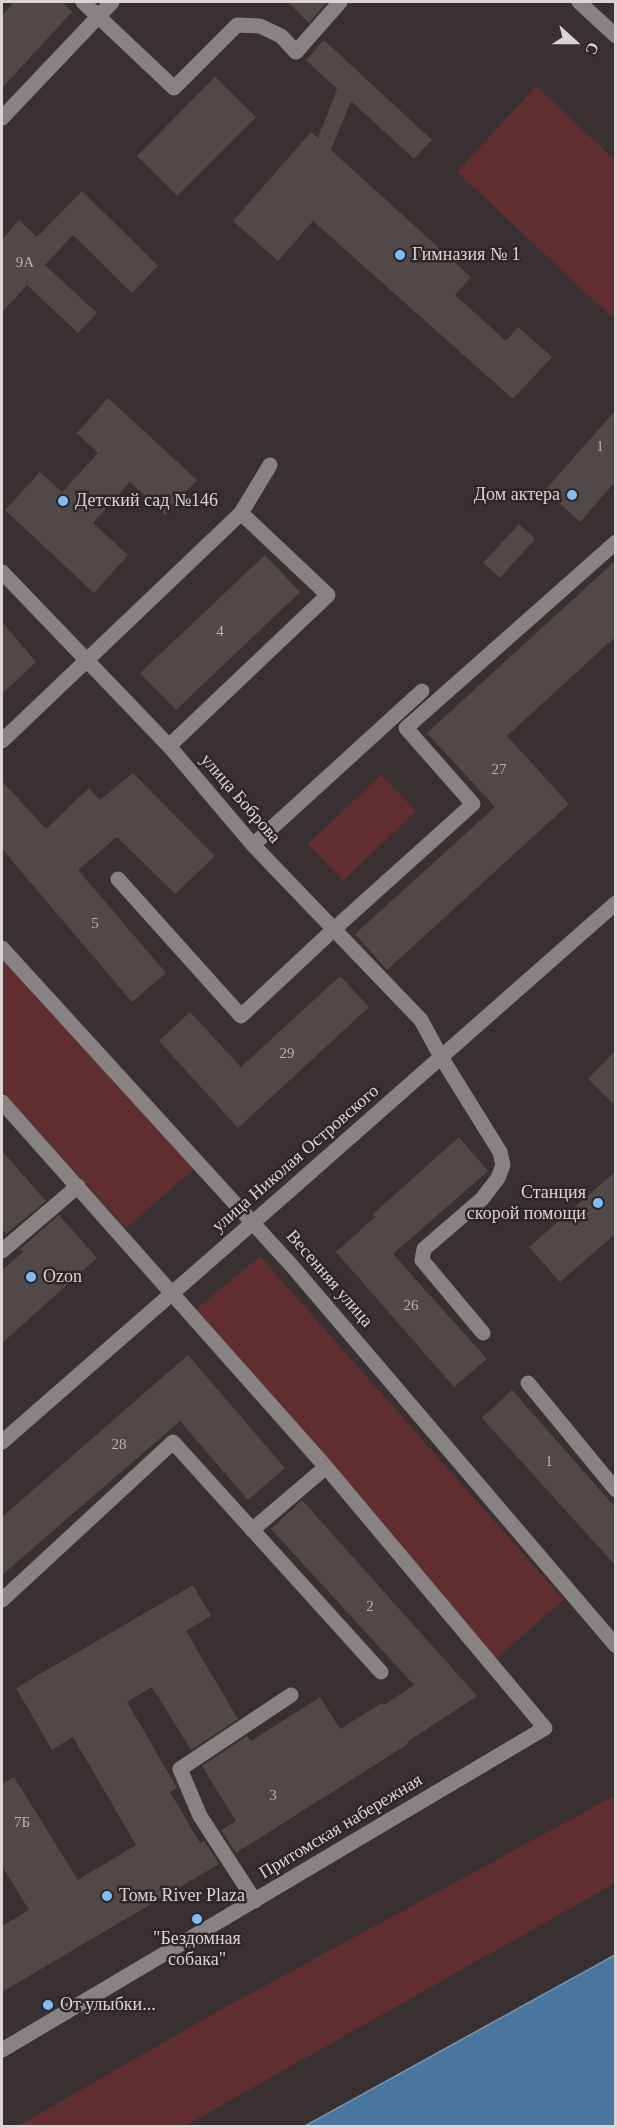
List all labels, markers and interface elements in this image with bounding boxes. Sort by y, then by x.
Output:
north arrow [545,12,605,72]
text: С [582,40,602,57]
place label: Гимназия № 1 [412,244,521,266]
marker: Гимназия № 1 [393,248,407,262]
house number: 9А [16,254,34,272]
house number: 1 [596,438,604,456]
place label: Дом актера [474,484,560,506]
marker: Дом актера [565,488,579,502]
place label: Детский сад №146 [75,490,218,512]
marker: Детский сад №146 [56,494,70,508]
house number: 4 [216,623,224,641]
street label: улица Боброва [195,750,285,848]
house number: 27 [492,761,506,779]
house number: 5 [91,915,99,933]
house number: 29 [280,1045,294,1063]
street label: улица Николая Островского [208,1081,384,1237]
place label: Станция скорой помощи [467,1182,586,1224]
marker: Станция скорой помощи [591,1196,605,1210]
street label: Весенняя улица [281,1226,377,1332]
place label: Ozon [43,1266,82,1288]
marker: Ozon [24,1270,38,1284]
house number: 26 [404,1297,418,1315]
house number: 28 [112,1436,126,1454]
house number: 1 [545,1453,553,1471]
house number: 2 [366,1598,374,1616]
street label: Притомская набережная [256,1770,426,1884]
house number: 3 [269,1787,277,1805]
house number: 7Б [14,1814,30,1832]
place label: Томь River Plaza [119,1885,245,1907]
marker: Томь River Plaza [100,1889,114,1903]
marker: "Бездомная собака" [190,1912,204,1926]
place label: "Бездомная собака" [153,1928,241,1970]
place label: От улыбки... [60,1994,156,2016]
marker: От улыбки... [41,1998,55,2012]

